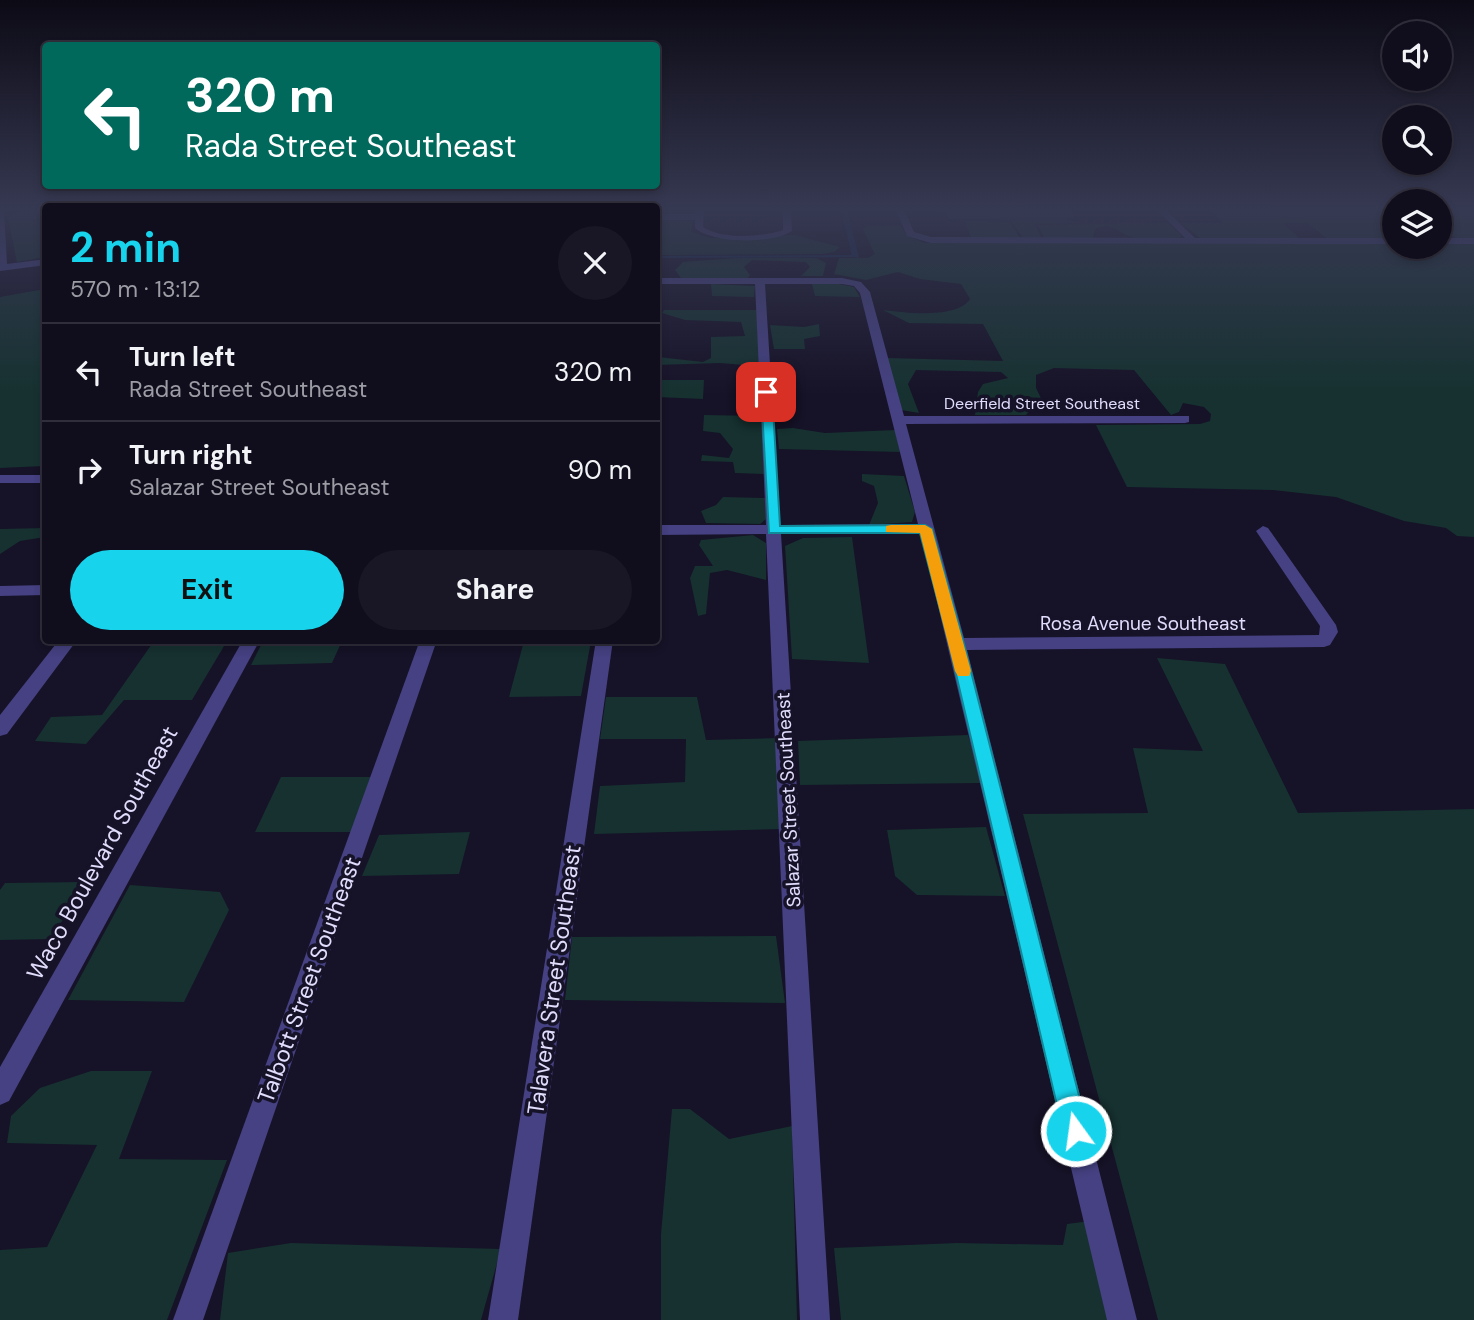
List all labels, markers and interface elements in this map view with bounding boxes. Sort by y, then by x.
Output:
map controls [1382,21,1452,259]
button: sound [1382,21,1452,91]
text: 320 m [185,63,335,127]
icon: left [70,70,161,161]
button: search [1382,105,1452,175]
text: Rada Street Southeast [185,125,516,167]
button: layers [1382,189,1452,259]
text: 2 min [70,220,181,275]
button: close [558,226,632,300]
text: 570 m · 13:12 [70,274,201,304]
text: Turn left [129,340,236,374]
icon: left [70,353,108,391]
text: 320 m [554,355,632,389]
pin [736,362,796,422]
icon: arrive [747,373,785,411]
text: Rada Street Southeast [129,374,367,404]
street label: Deerfield Street Southeast [944,393,1140,414]
text: Turn right [129,438,253,472]
icon: right [70,451,108,489]
text: 90 m [568,453,632,487]
text: Salazar Street Southeast [129,472,390,502]
button: Exit [70,550,344,630]
button: Share [358,550,632,630]
street label: Rosa Avenue Southeast [1040,611,1246,636]
street label: Salazar Street Southeast [770,692,807,908]
street label: Waco Boulevard Southeast [20,721,184,985]
street label: Talavera Street Southeast [520,843,588,1117]
street label: Talbott Street Southeast [250,853,368,1107]
position arrow [1039,1094,1113,1168]

